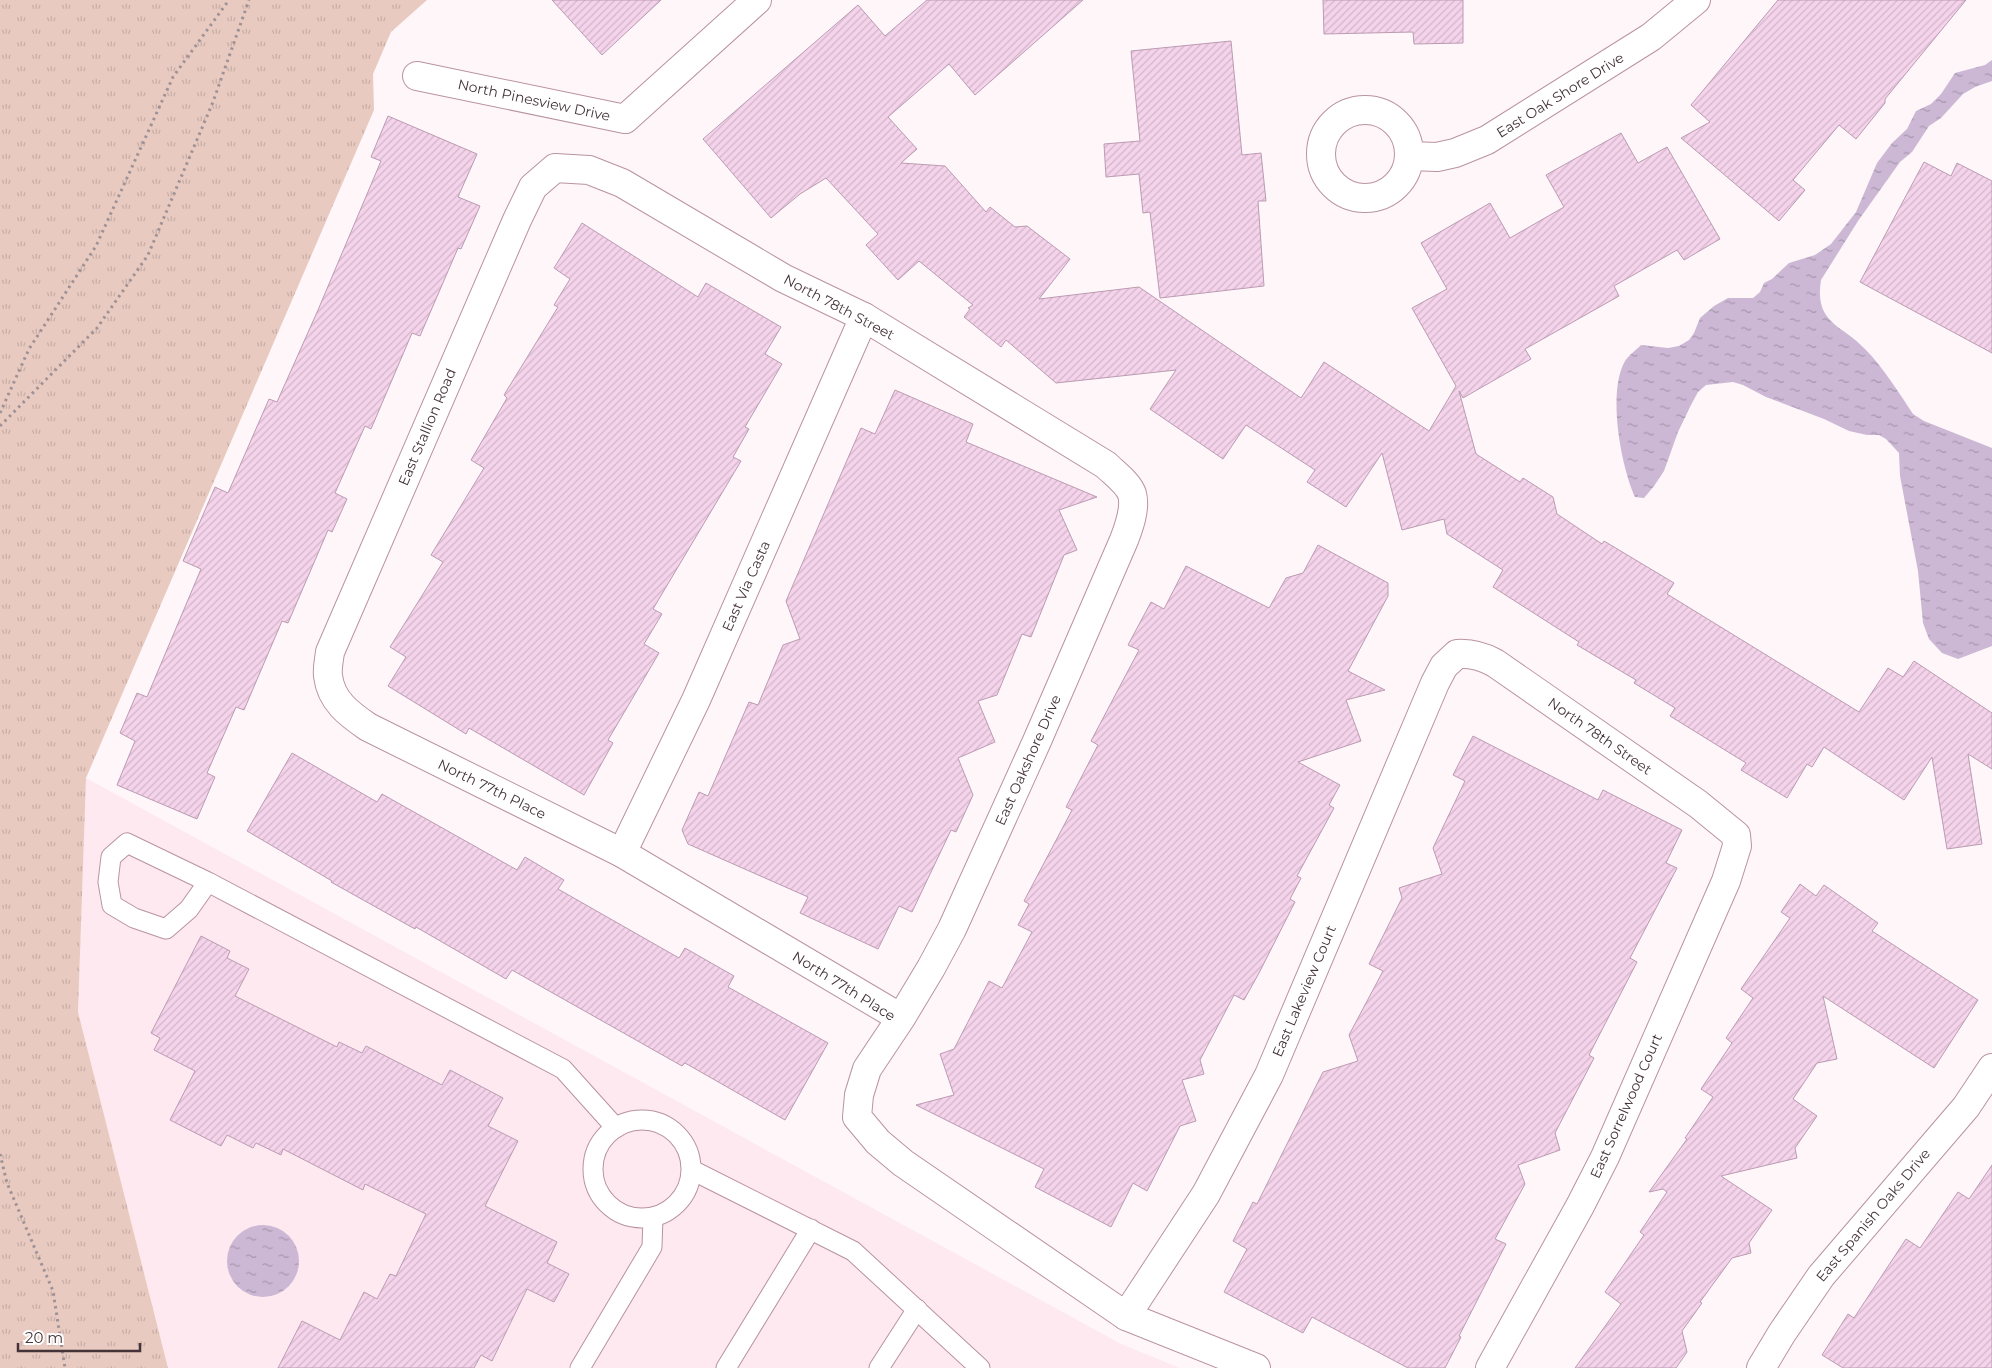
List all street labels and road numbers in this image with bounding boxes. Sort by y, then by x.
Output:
street label: East Oak Shore Drive [1493,48,1627,142]
street label: North Pinesview Drive [456,75,612,125]
street label: North 78th Street [781,270,898,344]
street label: East Stallion Road [394,366,460,488]
street label: East Via Casta [718,538,774,634]
street label: East Oakshore Drive [991,692,1065,828]
street label: North 78th Street [1545,693,1656,779]
street label: North 77th Place [435,755,549,823]
street label: East Lakeview Court [1268,922,1340,1060]
street label: North 77th Place [789,947,899,1025]
street label: East Sorrelwood Court [1586,1031,1666,1181]
street label: East Spanish Oaks Drive [1812,1145,1934,1285]

